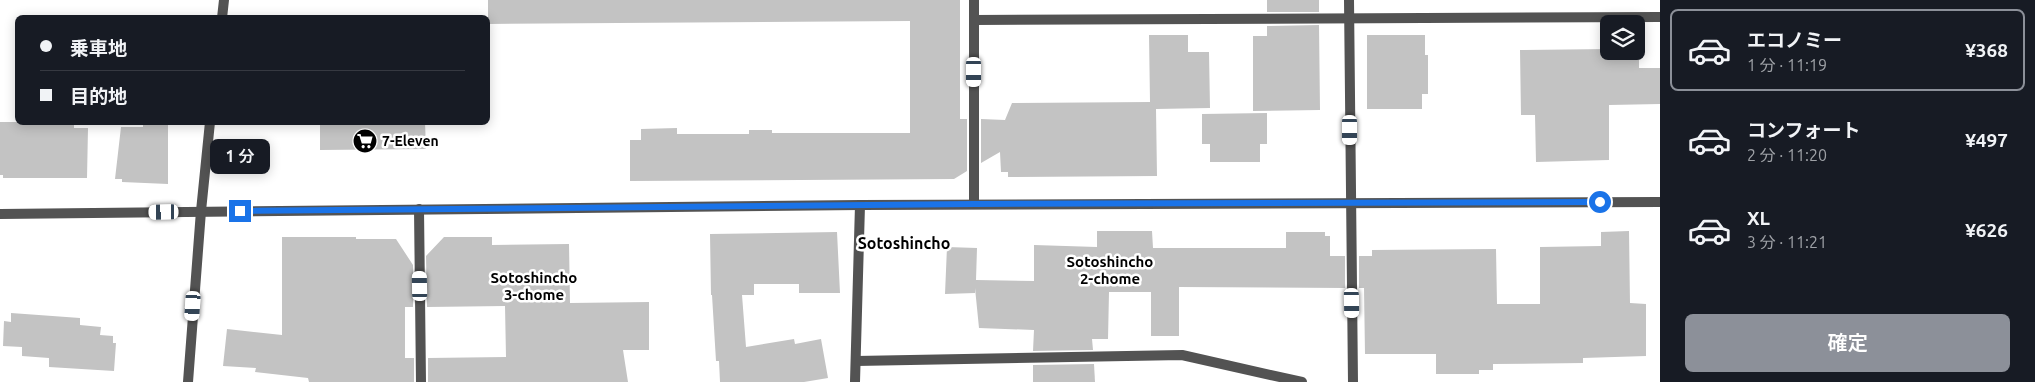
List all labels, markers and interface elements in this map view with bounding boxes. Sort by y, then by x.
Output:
map controls [1600,15,1645,60]
button: layers [1600,15,1645,60]
icon: car [1687,28,1732,73]
text: エコノミー [1747,29,1842,51]
text: 乗車地 [70,37,127,59]
text: ¥368 [1965,39,2008,61]
text: 1 分 · 11:19 [1747,56,1827,74]
car [966,57,981,87]
text: 目的地 [70,85,127,107]
car [1342,115,1357,145]
icon: car [1687,118,1732,163]
text: コンフォート [1747,119,1860,141]
supermarket icon: 7-Eleven [352,128,378,154]
text: ¥497 [1965,129,2008,151]
place label: 7-Eleven [382,133,439,149]
callout: 1 分 [210,138,270,174]
text: 2 分 · 11:20 [1747,146,1827,164]
text: 1 分 [226,147,254,165]
route start [1589,191,1611,213]
route end [229,200,251,222]
car [148,204,179,220]
text: XL [1747,207,1770,229]
icon: car [1687,208,1732,253]
text: ¥626 [1965,219,2008,241]
text: 3 分 · 11:21 [1747,233,1827,251]
district label: Sotoshincho [858,234,950,252]
district label: Sotoshincho 2-chome [1067,253,1153,287]
district label: Sotoshincho 3-chome [491,269,577,303]
car [412,271,427,301]
car [1344,288,1359,318]
car [184,291,201,321]
button: 確定 [1685,314,2010,372]

